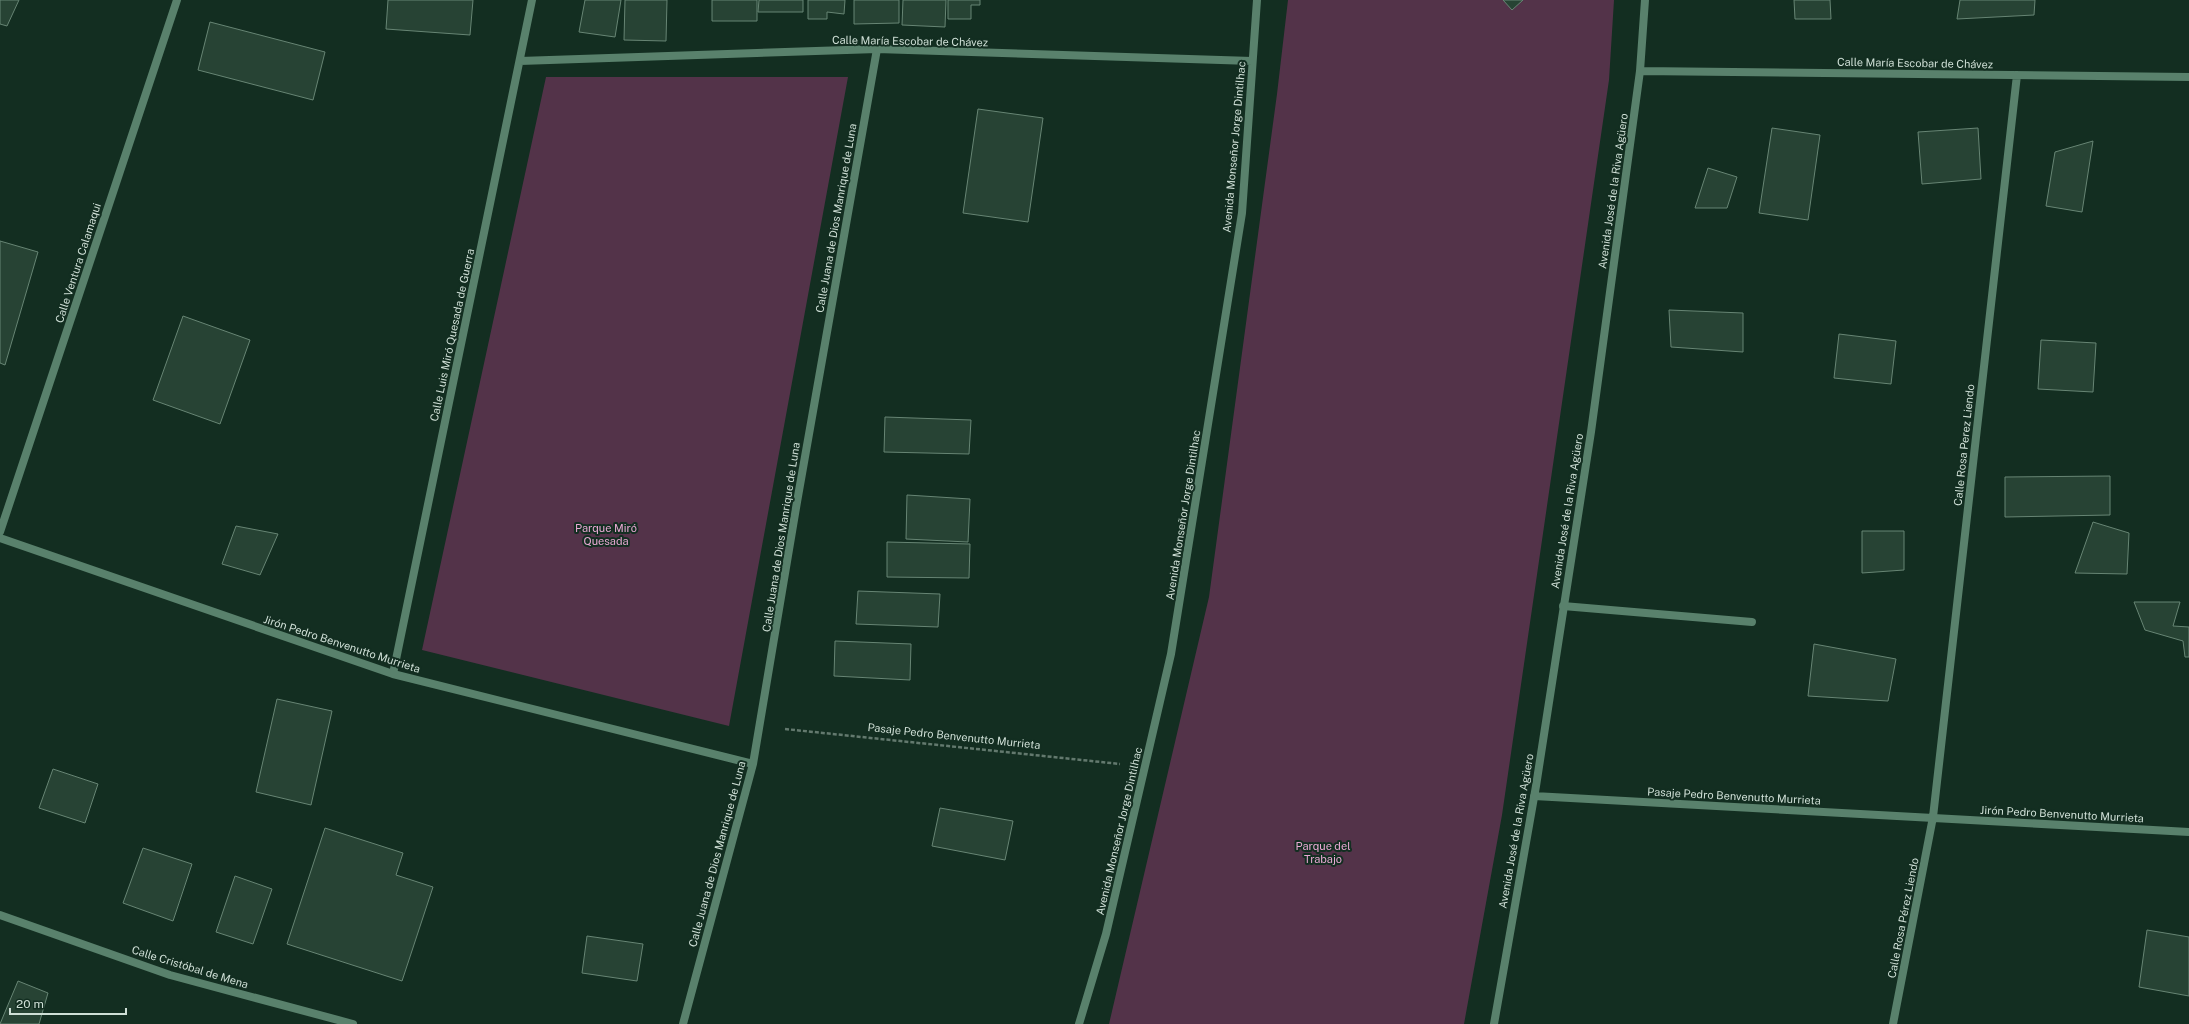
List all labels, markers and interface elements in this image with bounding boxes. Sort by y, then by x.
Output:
street label: Calle María Escobar de Chávez [832,34,988,48]
street label: Calle María Escobar de Chávez [1837,56,1993,70]
street label: Avenida Monseñor Jorge Dintilhac [1221,61,1247,233]
street label: Avenida José de la Riva Agüero [1596,112,1630,270]
street label: Calle Juana de Dios Manrique de Luna [813,122,859,314]
street label: Calle Ventura Calamaqui [53,202,103,324]
street label: Calle Luis Miró Quesada de Guerra [428,248,476,422]
street label: Calle Rosa Perez Liendo [1952,384,1976,506]
street label: Avenida Monseñor Jorge Dintilhac [1164,429,1202,601]
street label: Avenida José de la Riva Agüero [1549,433,1585,589]
street label: Calle Juana de Dios Manrique de Luna [760,441,802,633]
park label: Parque Miró Quesada [575,522,637,547]
street label: Jirón Pedro Benvenutto Murrieta [262,613,422,675]
street label: Pasaje Pedro Benvenutto Murrieta [867,721,1041,751]
street label: Avenida Monseñor Jorge Dintilhac [1094,746,1144,916]
street label: Avenida José de la Riva Agüero [1496,753,1536,909]
street label: Calle Juana de Dios Manrique de Luna [686,760,748,948]
street label: Pasaje Pedro Benvenutto Murrieta [1647,785,1821,807]
street label: Jirón Pedro Benvenutto Murrieta [1980,804,2144,824]
park label: Parque del Trabajo [1296,840,1350,865]
street label: Calle Rosa Pérez Liendo [1885,857,1921,979]
street label: Calle Cristóbal de Mena [130,944,250,990]
scale bar [10,990,126,1016]
text: 20 m [16,997,44,1011]

